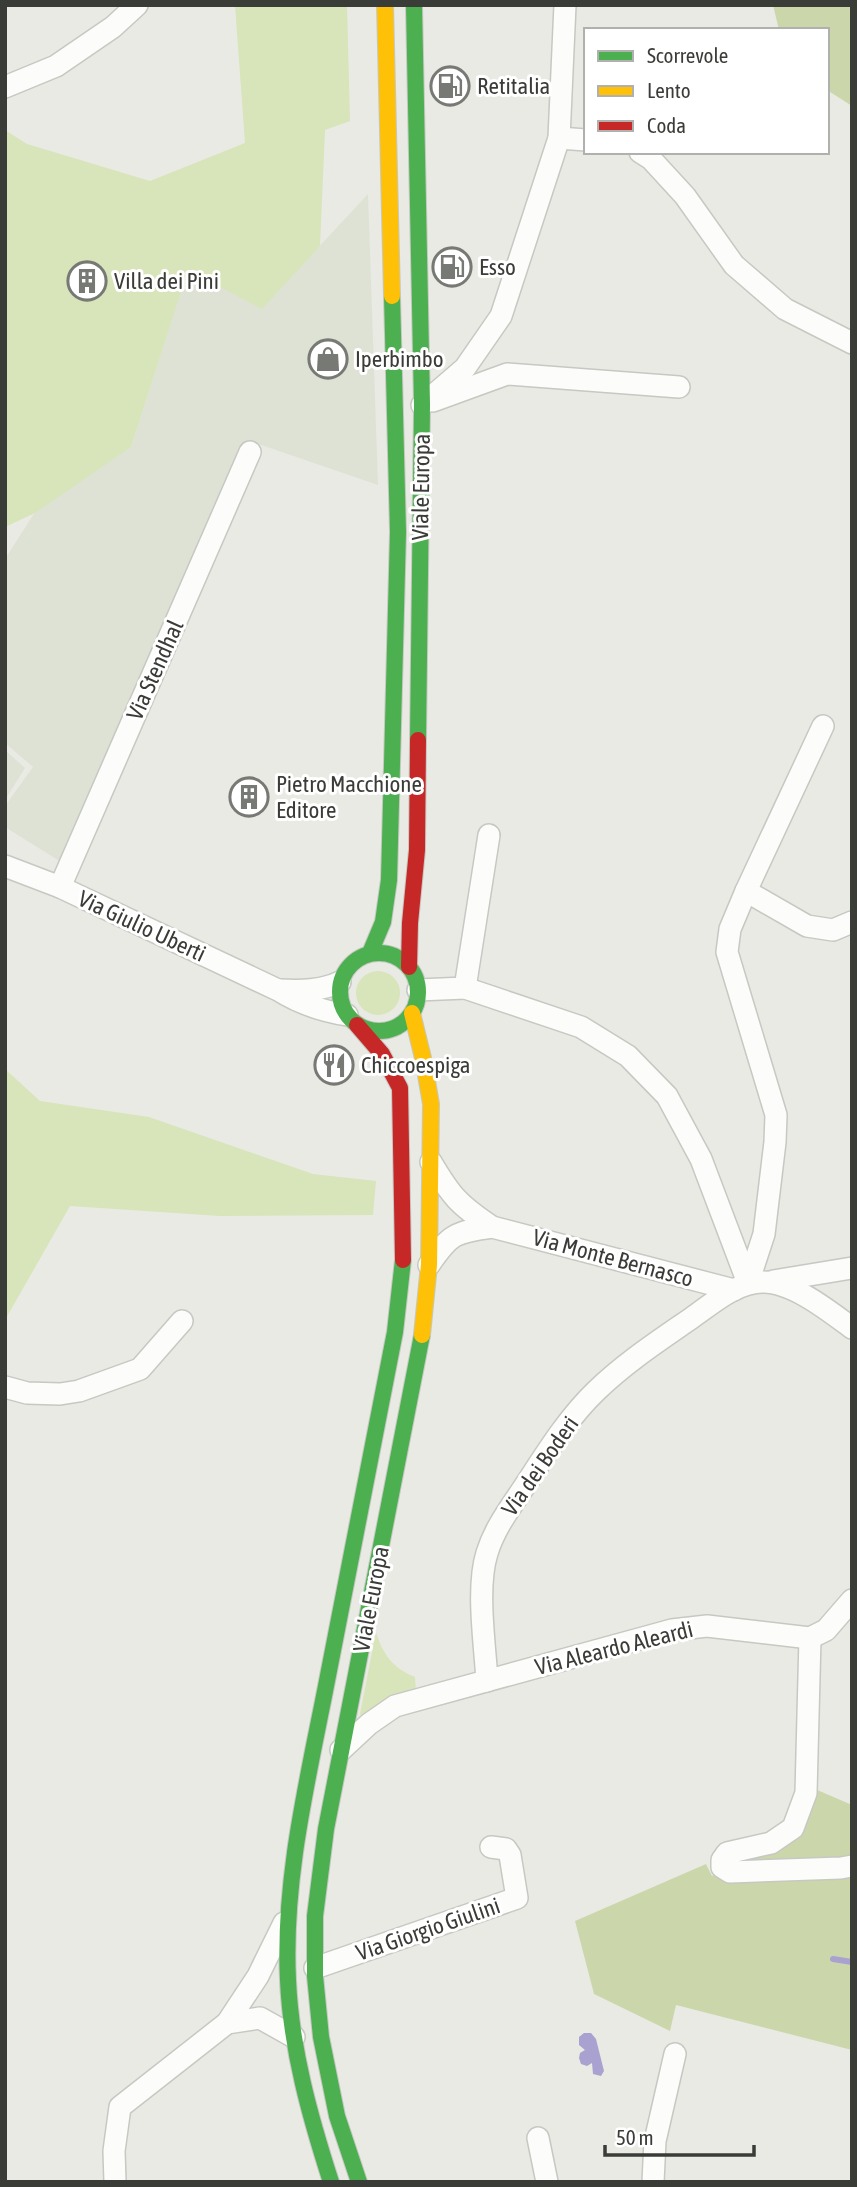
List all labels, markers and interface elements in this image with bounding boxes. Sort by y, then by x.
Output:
legend [584,28,829,154]
text: Scorrevole [647,43,728,67]
fuel station icon: Retitalia [429,65,471,107]
place label: Retitalia [477,73,550,99]
text: Lento [647,78,691,102]
text: Coda [647,113,686,137]
fuel station icon: Esso [431,246,473,288]
place label: Esso [479,254,516,280]
building icon: Villa dei Pini [66,260,108,302]
place label: Villa dei Pini [114,268,219,294]
shop icon: Iperbimbo [307,338,349,380]
place label: Iperbimbo [355,346,443,372]
street label: Viale Europa [407,433,435,541]
street label: Via Stendhal [121,616,189,724]
place label: Pietro Macchione Editore [276,771,422,823]
building icon: Pietro Macchione Editore [228,776,270,818]
street label: Via Giulio Uberti [74,885,210,967]
restaurant icon: Chiccoespiga [313,1044,355,1086]
place label: Chiccoespiga [361,1052,471,1078]
street label: Via Monte Bernasco [530,1224,696,1292]
street label: Via dei Boderi [496,1411,584,1521]
street label: Viale Europa [348,1544,394,1654]
street label: Via Aleardo Aleardi [532,1616,696,1680]
street label: Via Giorgio Giulini [353,1892,503,1966]
scale bar [605,2114,754,2158]
text: 50 m [616,2125,654,2149]

